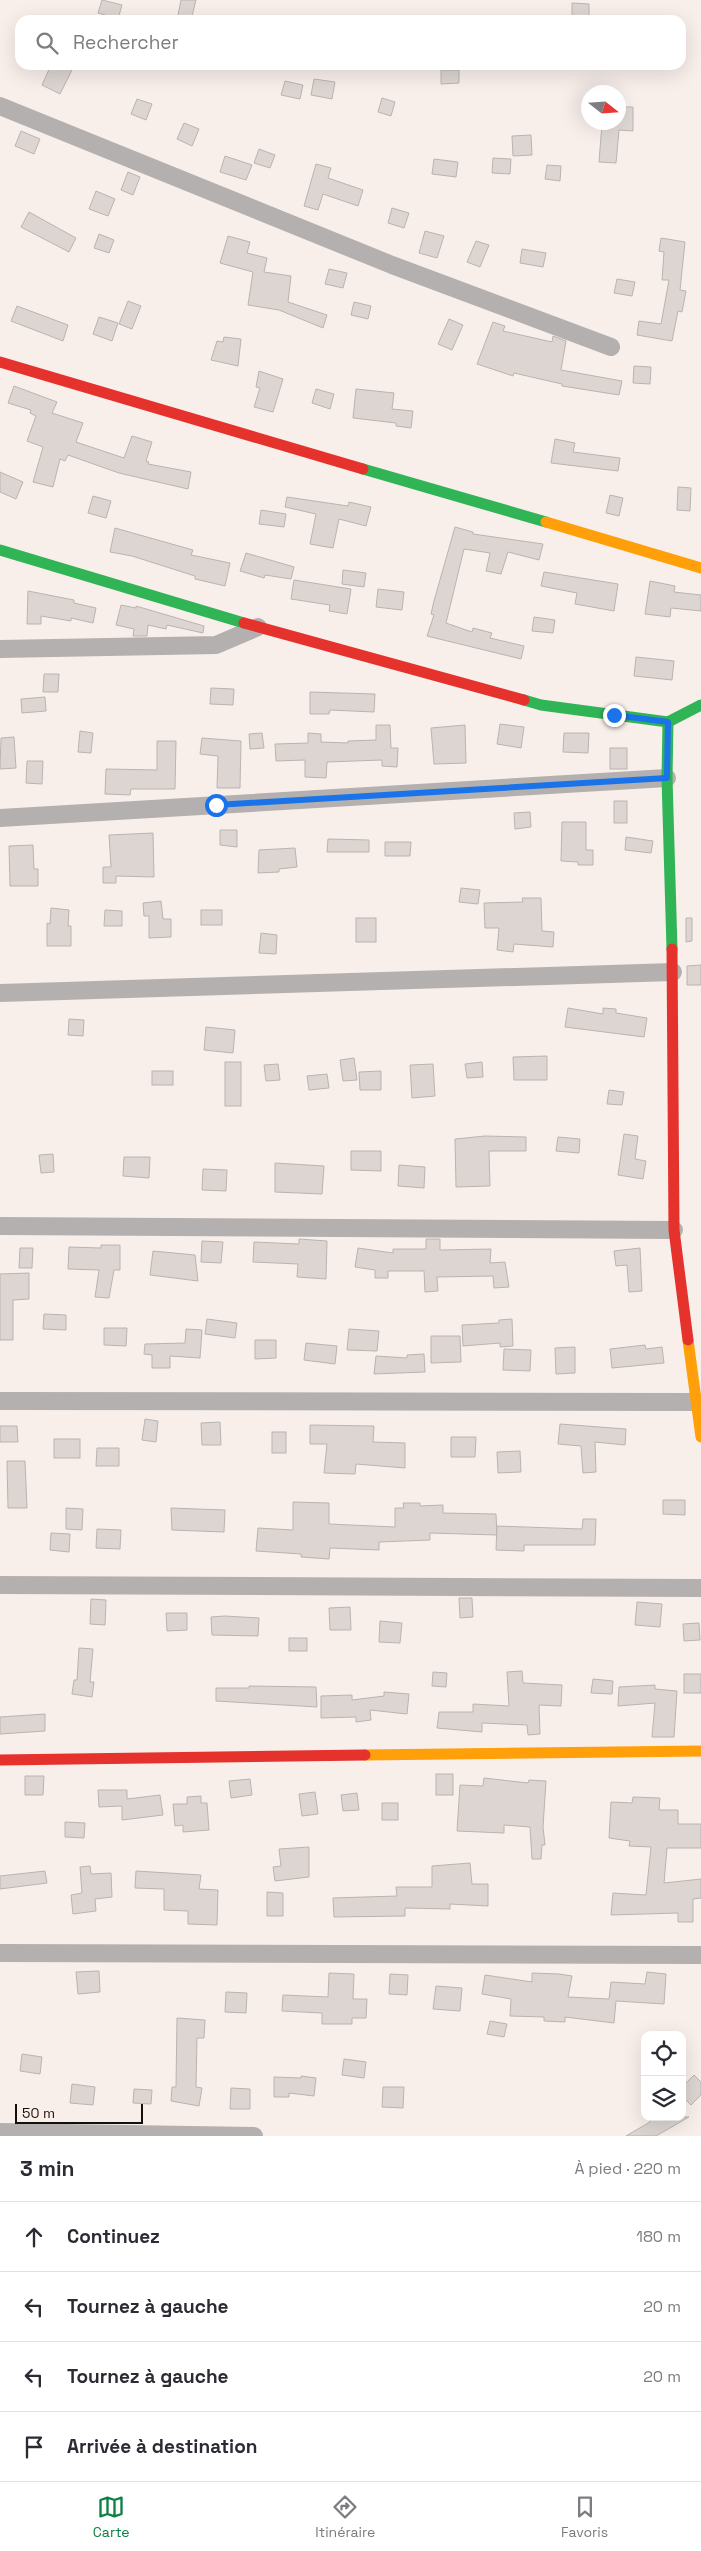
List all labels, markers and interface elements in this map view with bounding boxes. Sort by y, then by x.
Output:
search box [15,15,686,70]
icon: search [33,29,61,57]
text: Rechercher [73,30,179,55]
north arrow [581,85,626,130]
route end [603,704,626,727]
route start [205,794,228,817]
map controls [641,2031,686,2121]
button: locate [641,2031,686,2076]
button: layers [641,2076,686,2121]
scale bar [15,2101,142,2124]
text: 50 m [22,2104,55,2122]
text: 3 min [20,2155,75,2182]
text: À pied · 220 m [574,2158,681,2179]
icon: ahead [20,2223,48,2251]
text: Continuez [67,2224,160,2249]
text: 180 m [636,2226,681,2247]
icon: left [20,2293,48,2321]
text: Tournez à gauche [67,2294,229,2319]
text: 20 m [643,2296,681,2317]
icon: left [20,2363,48,2391]
text: Tournez à gauche [67,2364,229,2389]
text: 20 m [643,2366,681,2387]
icon: arrive [20,2433,48,2461]
text: Arrivée à destination [67,2434,257,2459]
tab: Carte [93,2493,130,2541]
tab: Itinéraire [315,2493,375,2541]
tab: Favoris [561,2493,608,2541]

